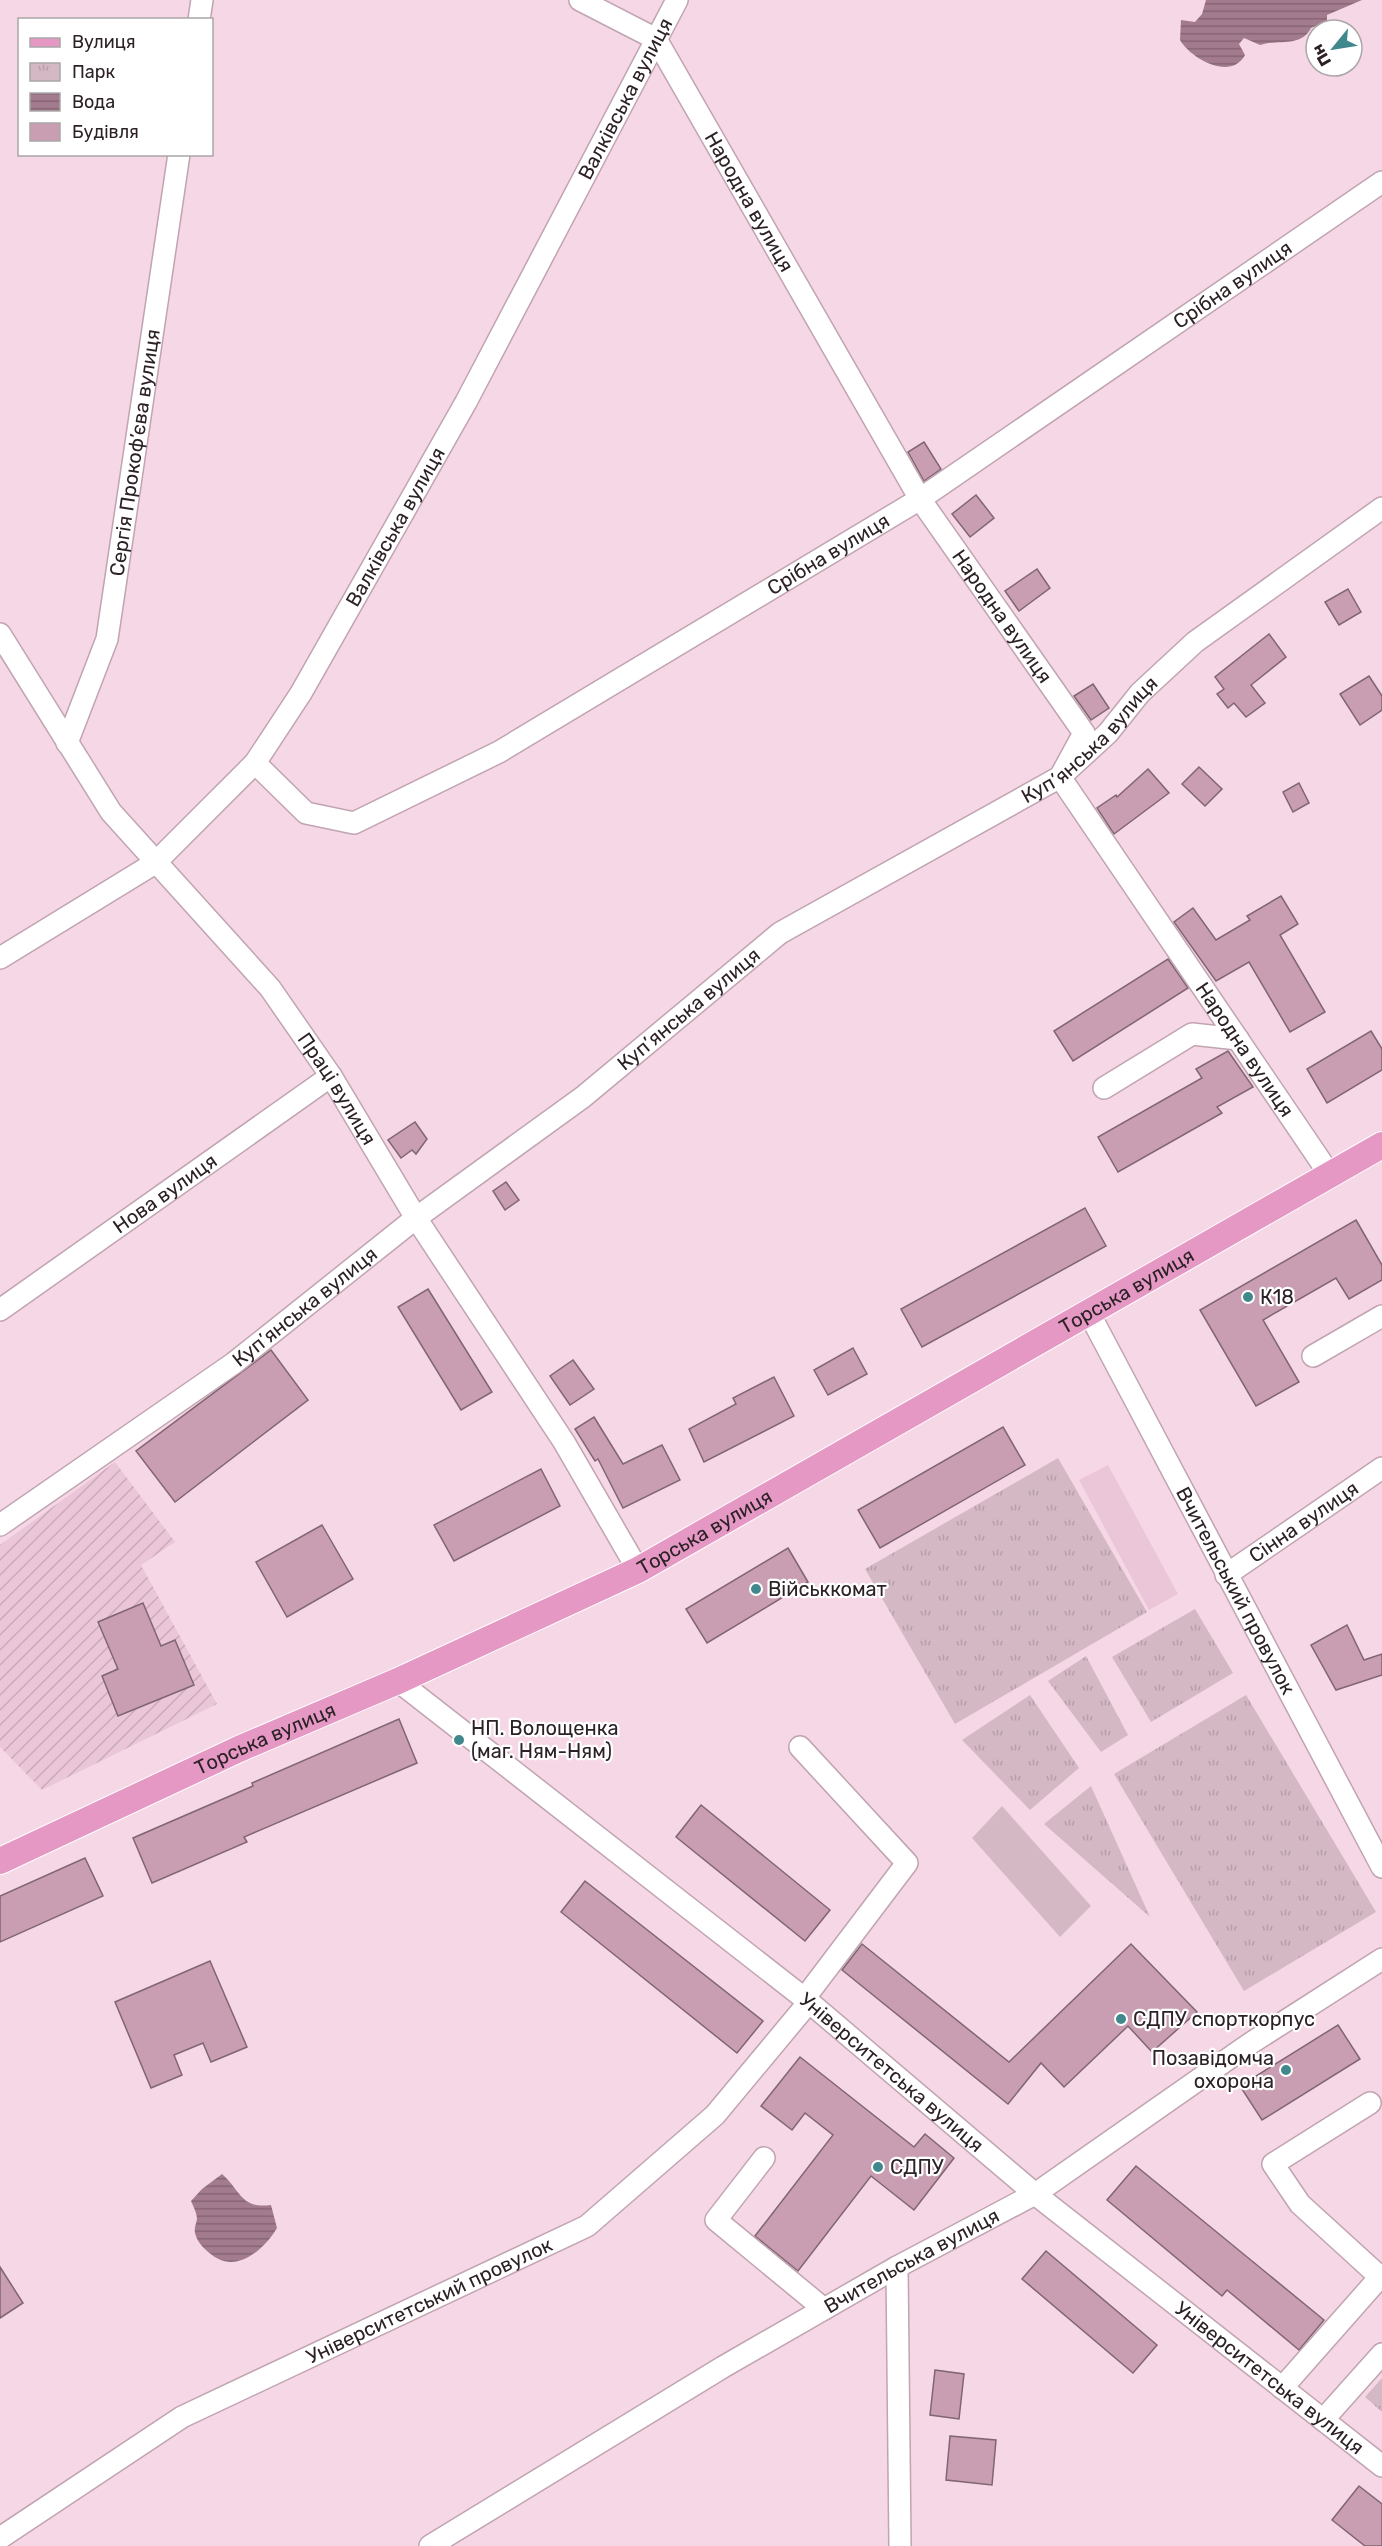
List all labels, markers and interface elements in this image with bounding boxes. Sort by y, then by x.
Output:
street label: Валківська вулиця [573,14,677,184]
legend [18,18,213,156]
north arrow [1304,18,1364,78]
text: Вулиця [72,31,136,53]
text: Пн [1308,41,1335,70]
text: Парк [72,61,116,83]
text: Вода [72,91,115,113]
text: Будівля [72,121,139,143]
street label: Народна вулиця [700,127,799,276]
street label: Срібна вулиця [1169,236,1296,334]
street label: Сергія Прокоф’єва вулиця [105,327,165,578]
street label: Валківська вулиця [341,443,450,611]
street label: Срібна вулиця [763,508,894,600]
street label: Народна вулиця [947,545,1057,688]
street label: Куп’янська вулиця [1017,671,1162,808]
street label: Куп’янська вулиця [612,943,765,1075]
street label: Народна вулиця [1191,978,1299,1121]
street label: Праці вулиця [293,1028,381,1149]
street label: Нова вулиця [108,1148,222,1238]
street label: Куп’янська вулиця [227,1242,382,1372]
street label: Торська вулиця [1055,1243,1198,1339]
place label: К18 [1260,1285,1294,1309]
marker: К18 [1241,1290,1255,1304]
street label: Сінна вулиця [1244,1476,1363,1568]
street label: Вчительський провулок [1171,1483,1301,1699]
street label: Торська вулиця [633,1484,776,1580]
place label: Військкомат [768,1577,887,1601]
marker: Військкомат [749,1582,763,1596]
street label: Торська вулиця [191,1697,339,1780]
place label: НП. Волощенка (маг. Ням-Ням) [471,1716,618,1763]
marker: НП. Волощенка (маг. Ням-Ням) [452,1733,466,1747]
street label: Університетська вулиця [795,1987,989,2157]
place label: СДПУ спорткорпус [1133,2007,1315,2031]
marker: СДПУ спорткорпус [1114,2012,1128,2026]
place label: Позавідомча охорона [1152,2046,1274,2093]
marker: Позавідомча охорона [1279,2063,1293,2077]
place label: СДПУ [890,2155,944,2179]
marker: СДПУ [871,2160,885,2174]
street label: Вчительська вулиця [820,2203,1003,2318]
street label: Університетський провулок [303,2232,556,2369]
street label: Університетська вулиця [1170,2296,1369,2459]

